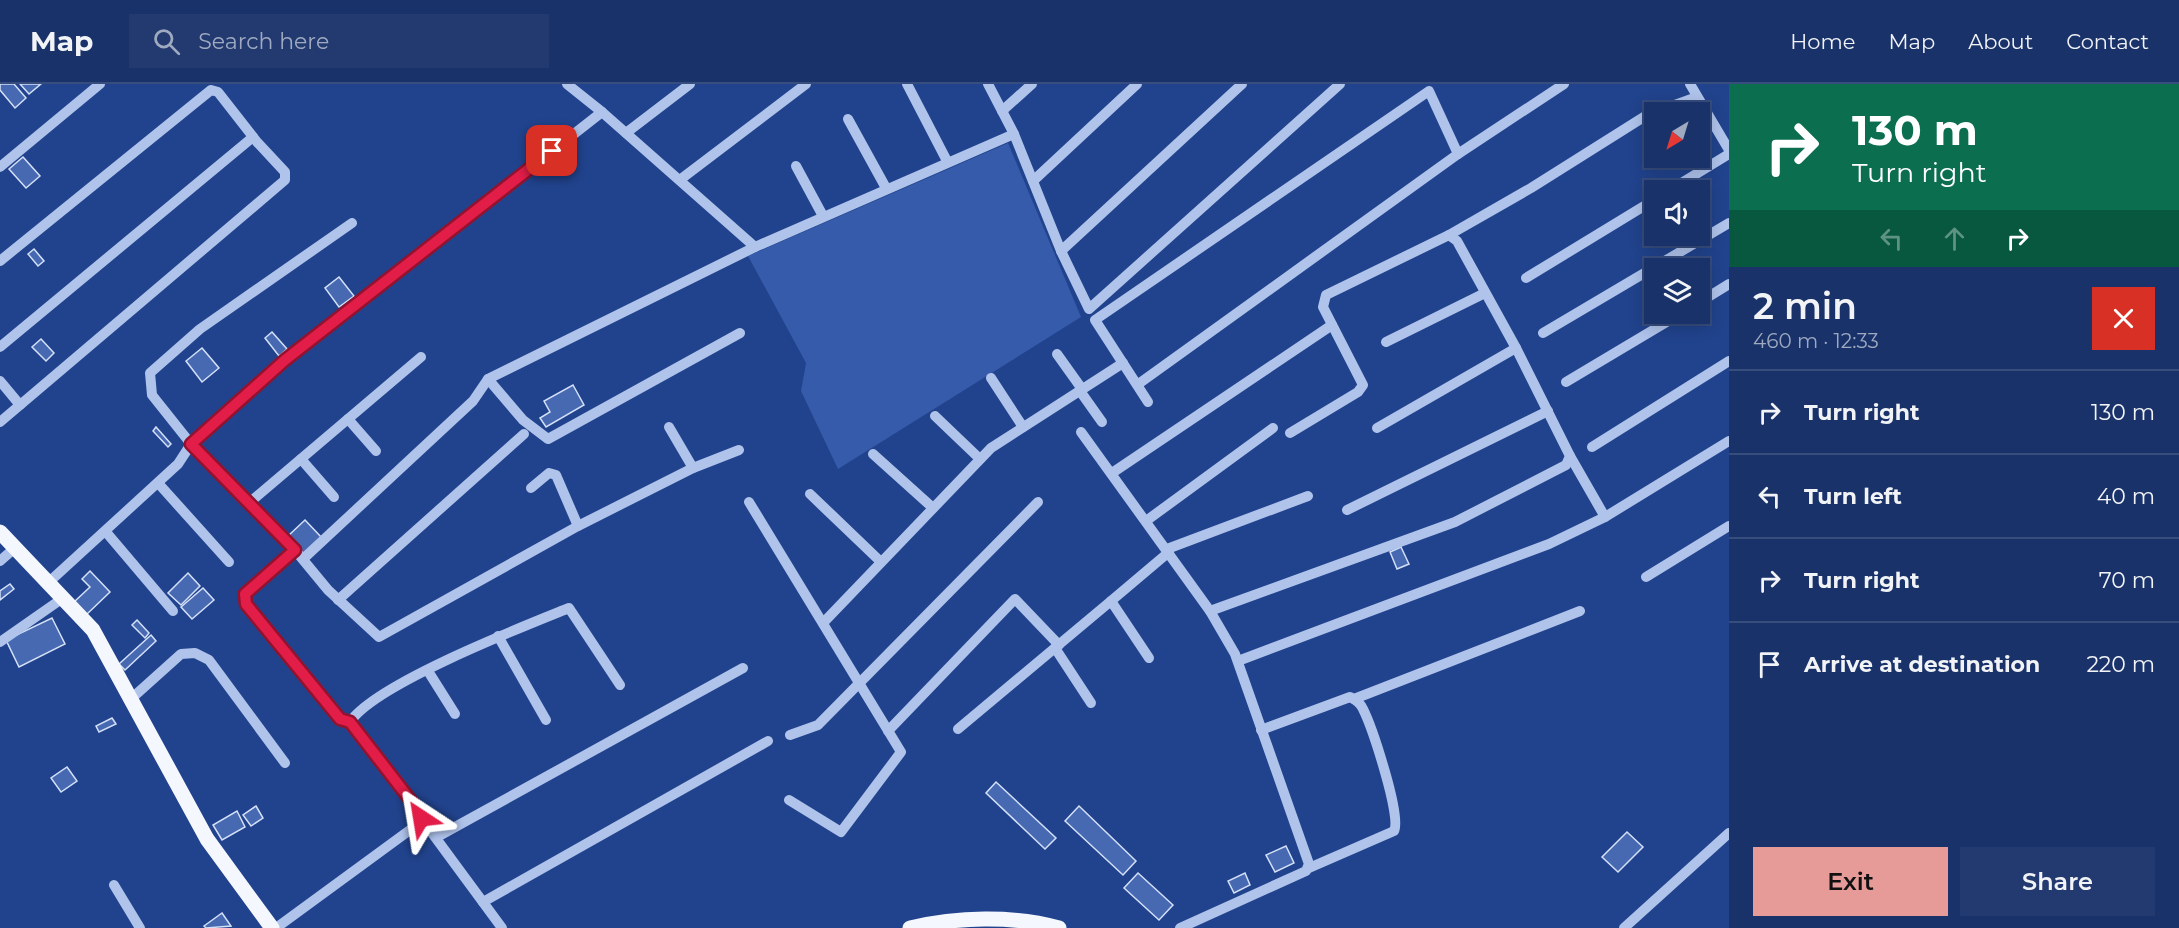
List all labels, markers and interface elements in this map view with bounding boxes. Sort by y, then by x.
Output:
search box [129,14,549,68]
text: Map [30,24,93,58]
icon: search [150,25,183,58]
text: Search here [198,28,329,55]
text: Home [1790,29,1855,54]
text: Map [1888,29,1935,54]
text: About [1968,29,2033,54]
text: Contact [2066,29,2149,54]
north arrow [1644,102,1710,168]
map controls [1644,102,1710,324]
text: 130 m [1852,104,1978,156]
icon: right [1753,108,1831,186]
pin [526,125,577,176]
icon: arrive [535,134,568,167]
text: Turn right [1852,156,1987,189]
button: sound [1644,180,1710,246]
icon: left [1875,222,1908,255]
icon: ahead [1938,222,1971,255]
icon: right [2001,222,2034,255]
button: layers [1644,258,1710,324]
text: 2 min [1753,284,1857,328]
button: close [2092,287,2155,350]
text: 460 m · 12:33 [1753,329,1879,353]
icon: right [1753,396,1786,429]
text: Turn right [1804,399,1919,426]
text: 130 m [2091,399,2155,426]
icon: left [1753,480,1786,513]
text: Turn left [1804,483,1902,510]
text: 40 m [2097,483,2155,510]
icon: right [1753,564,1786,597]
text: Turn right [1804,567,1919,594]
text: 70 m [2099,567,2155,594]
icon: arrive [1753,648,1786,681]
text: Arrive at destination [1804,651,2040,678]
text: 220 m [2086,651,2155,678]
position arrow [389,786,453,850]
button: Exit [1753,847,1948,916]
button: Share [1960,847,2155,916]

